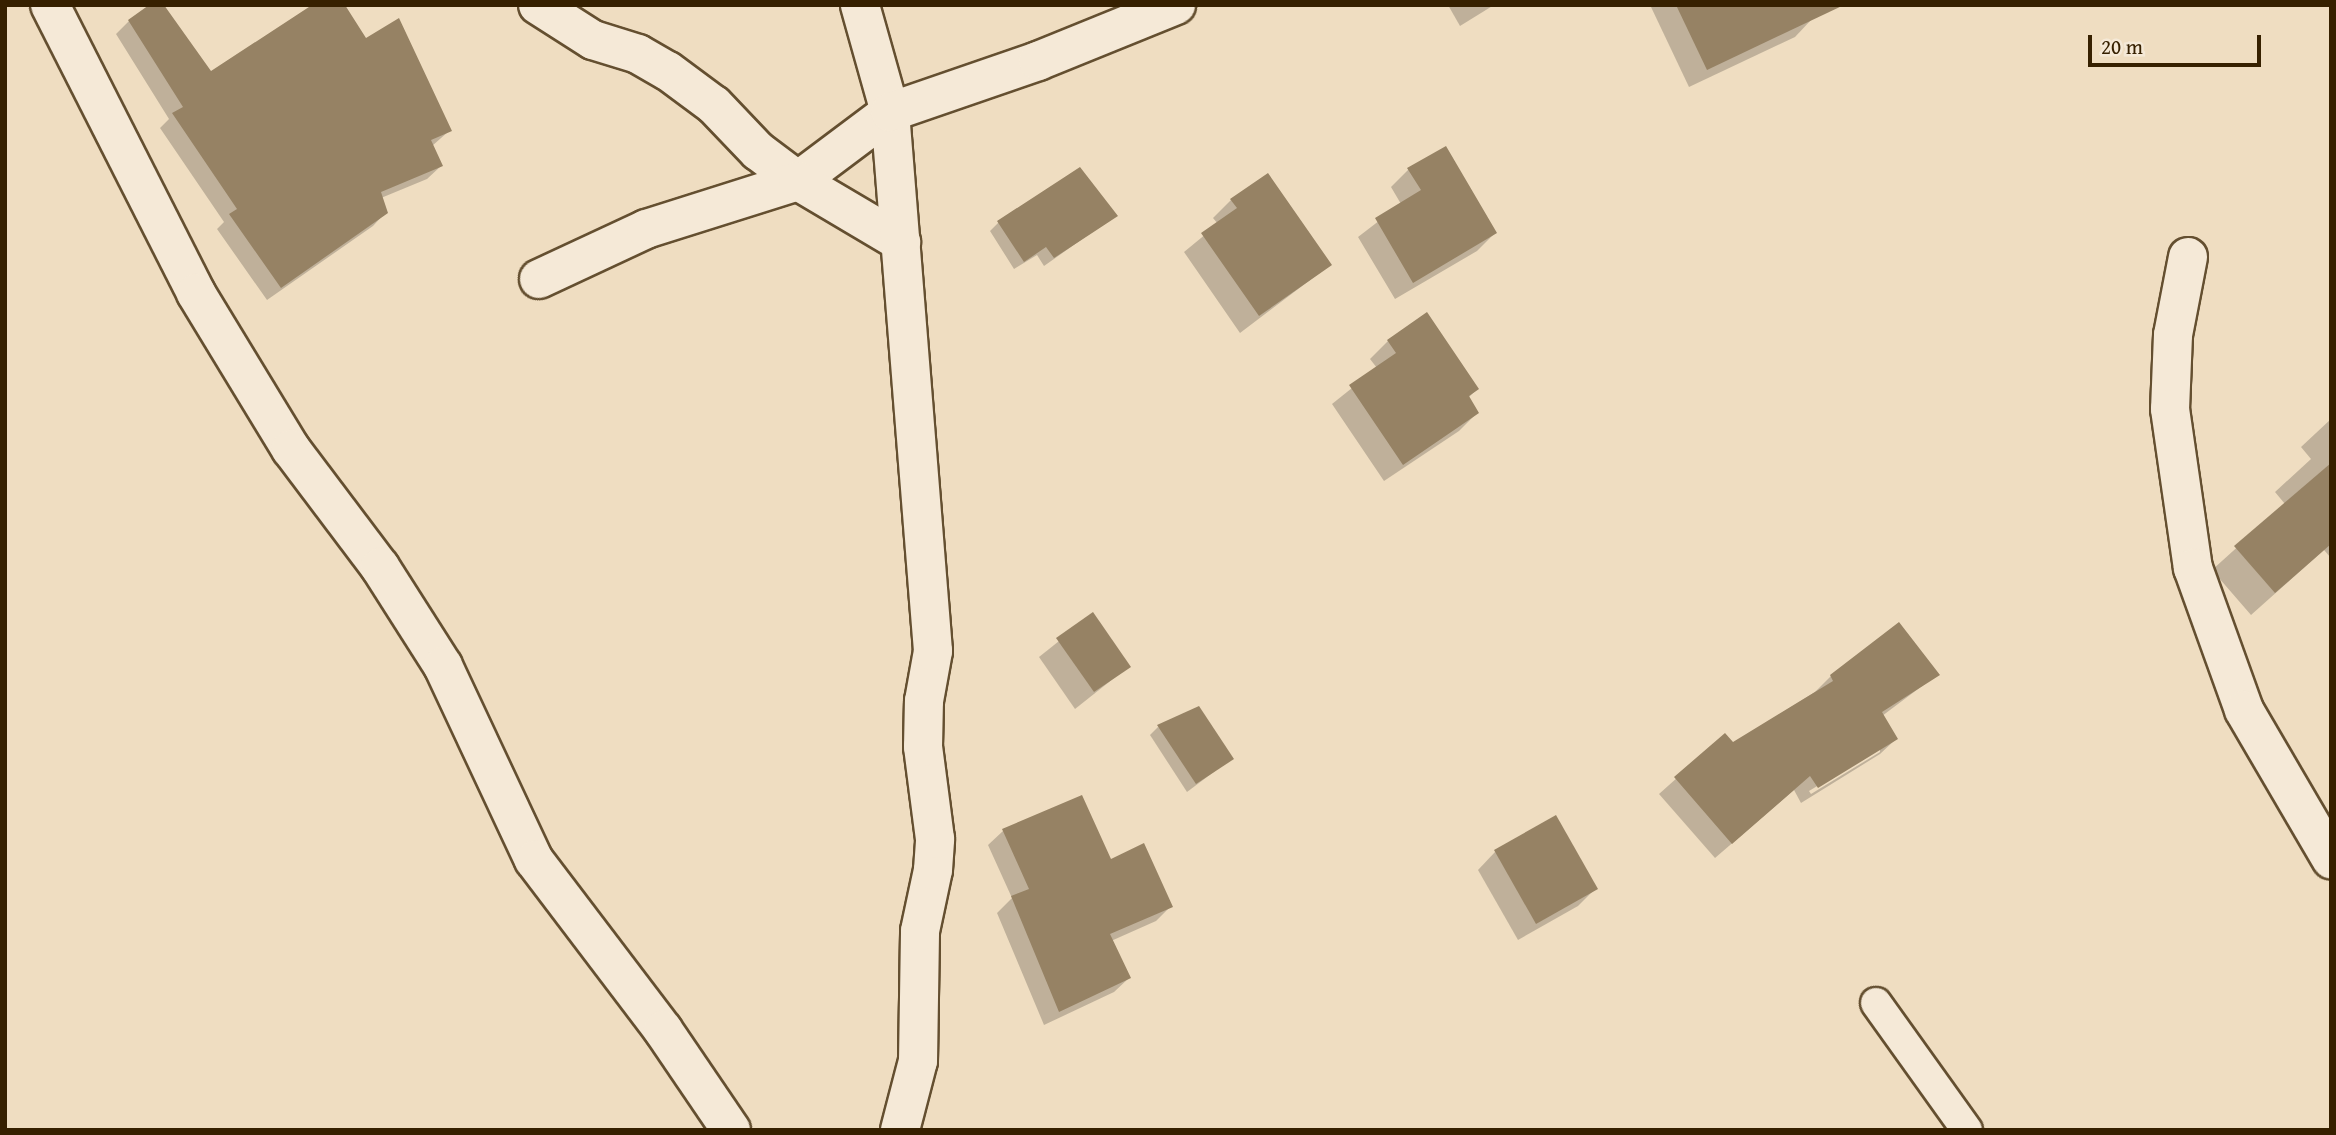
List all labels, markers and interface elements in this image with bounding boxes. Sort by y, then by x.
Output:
scale bar [2091,21,2264,65]
text: 20 m [2101,31,2143,62]

